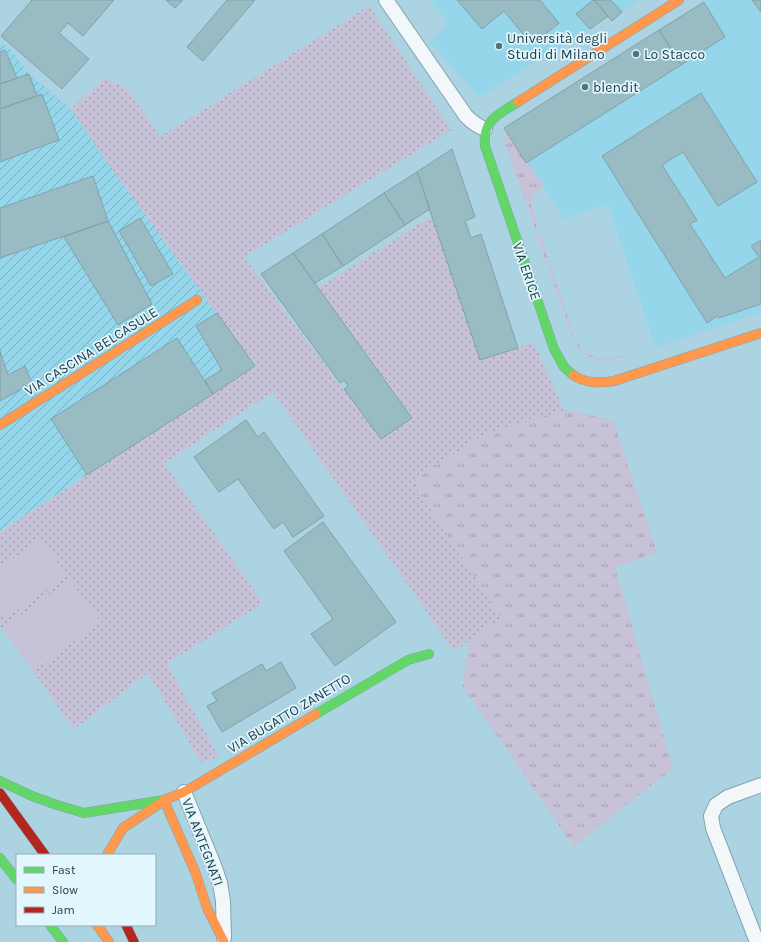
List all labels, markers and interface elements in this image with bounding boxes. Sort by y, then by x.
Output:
place label: Università degli Studi di Milano [507,30,607,63]
marker: Università degli Studi di Milano [494,41,504,51]
place label: Lo Stacco [644,46,705,63]
marker: Lo Stacco [631,49,641,59]
place label: blendit [593,79,639,96]
marker: blendit [580,82,590,92]
street label: VIA ERICE [509,240,544,302]
street label: VIA CASCINA BELCASULE [22,304,161,399]
street label: VIA BUGATTO ZANETTO [225,670,354,757]
street label: VIA ANTEGNATI [178,796,227,888]
legend [16,854,156,926]
text: Fast [52,863,76,877]
text: Slow [52,883,78,897]
text: Jam [52,903,75,917]

